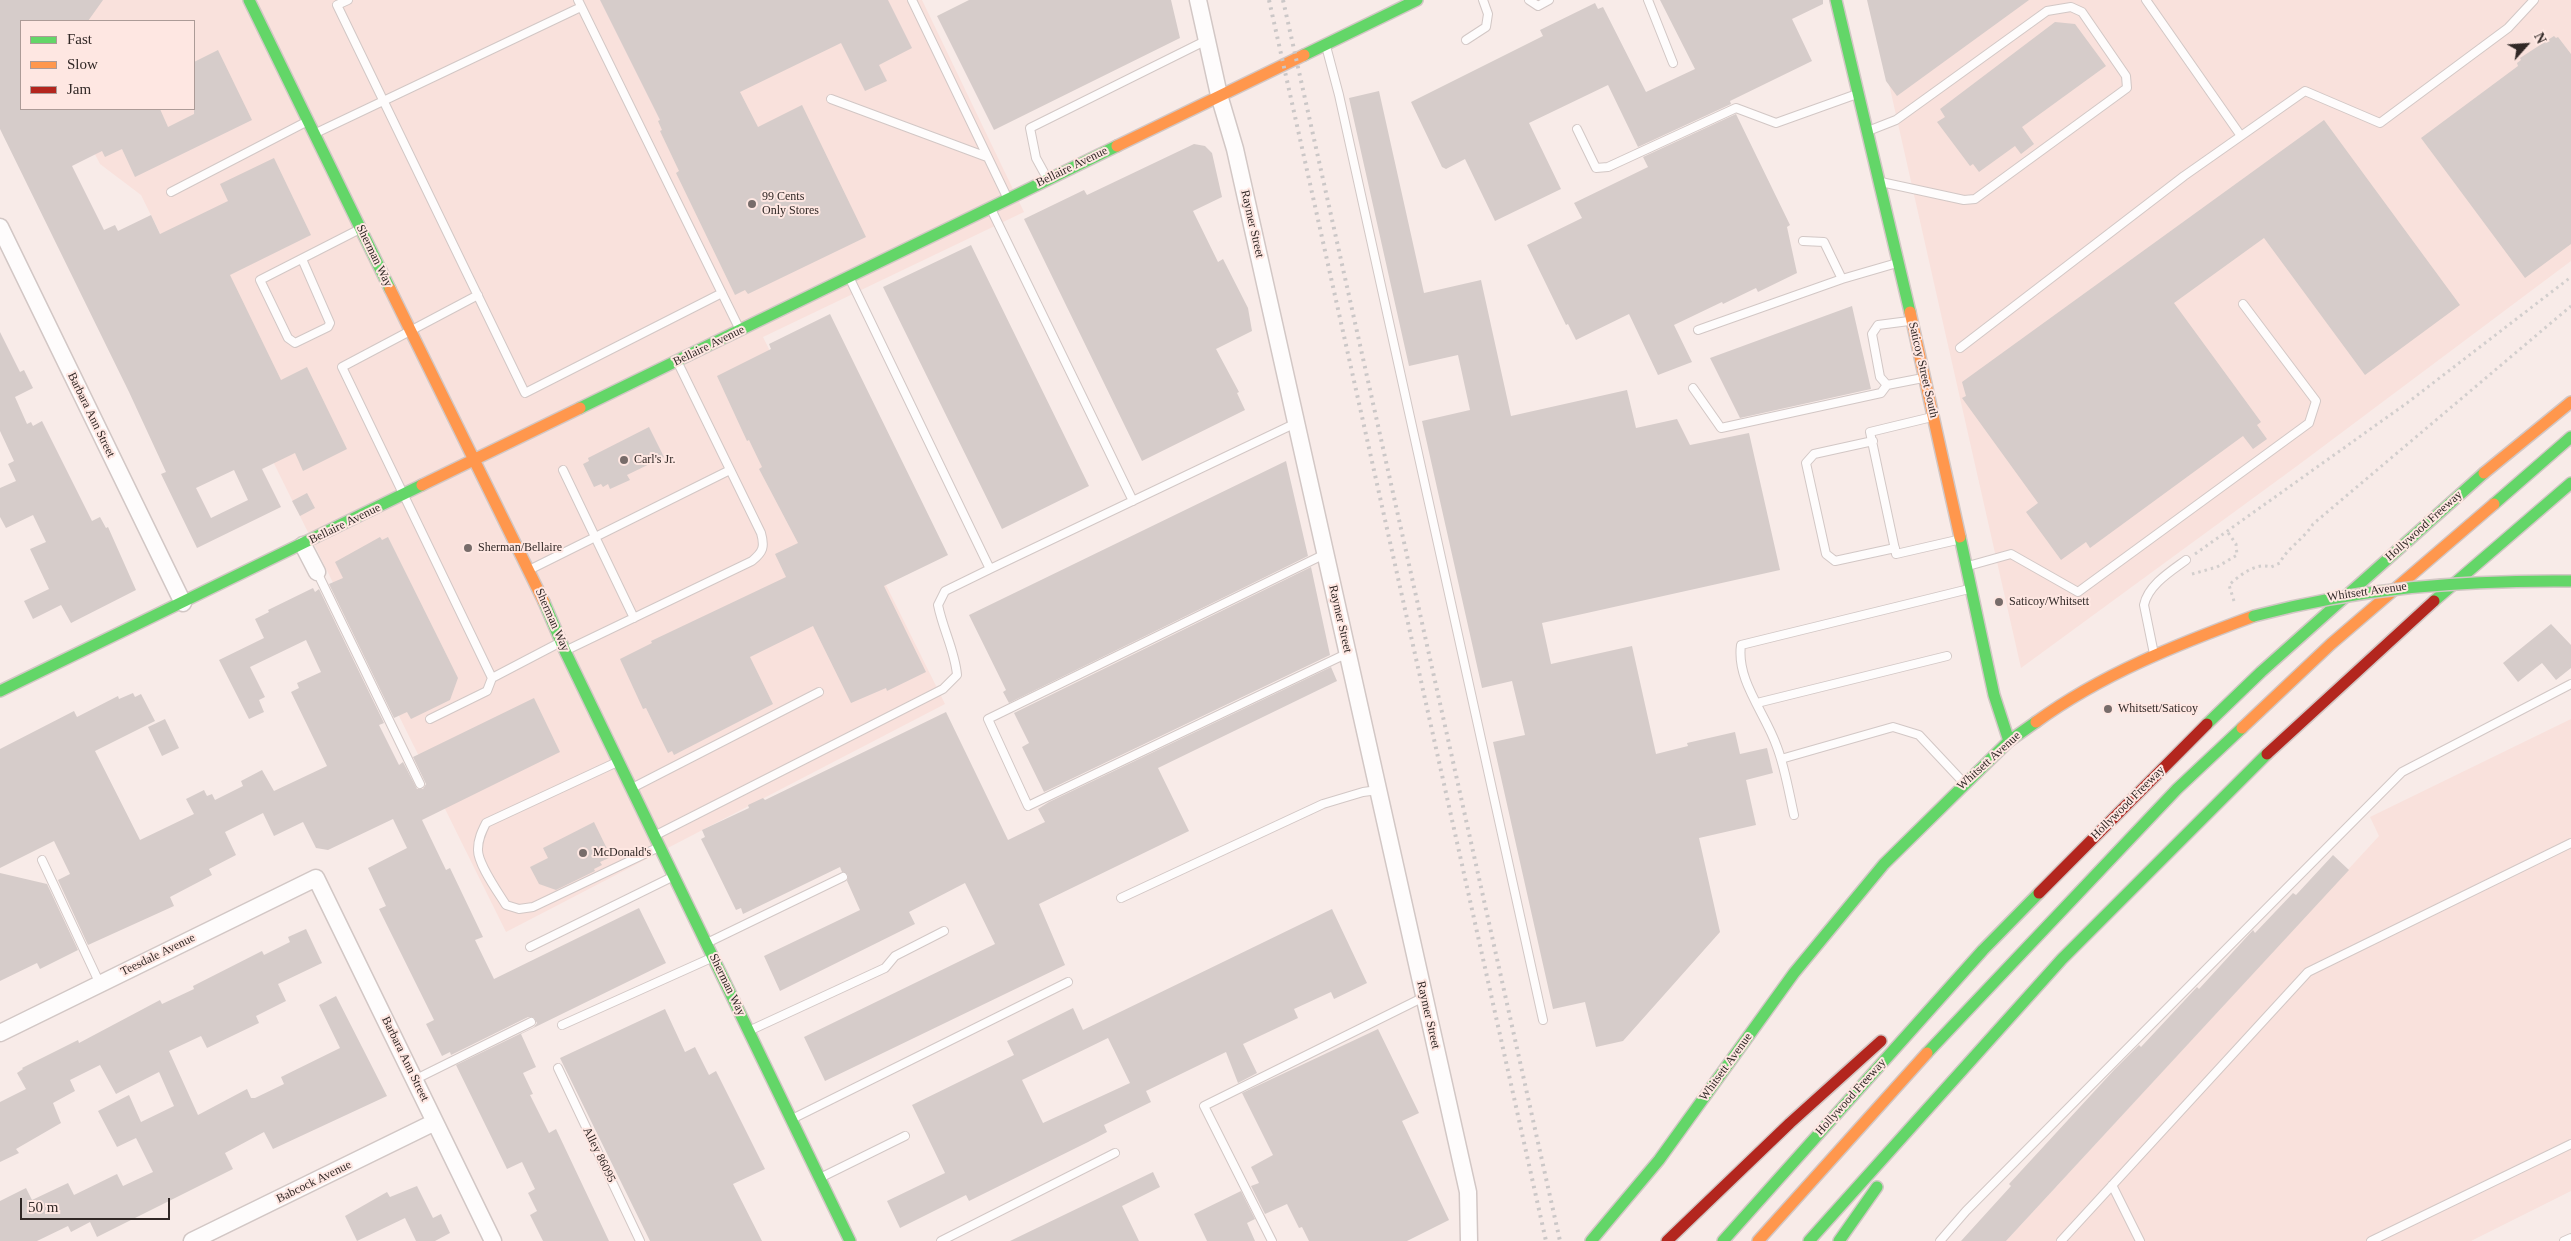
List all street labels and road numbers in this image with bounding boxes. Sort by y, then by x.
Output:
street label: Bellaire Avenue [1034,144,1110,190]
street label: Raymer Street [1237,189,1267,259]
street label: Sherman Way [353,223,395,289]
street label: Saticoy Street South [1905,321,1941,419]
street label: Bellaire Avenue [671,323,747,369]
street label: Barbara Ann Street [64,370,118,460]
street label: Hollywood Freeway [2383,488,2465,564]
street label: Bellaire Avenue [307,501,383,547]
street label: Whitsett Avenue [2326,579,2408,605]
street label: Raymer Street [1325,584,1355,654]
street label: Sherman Way [532,586,572,654]
street label: Whitsett Avenue [1954,729,2024,793]
street label: Hollywood Freeway [2088,763,2168,843]
street label: Teesdale Avenue [118,931,198,979]
street label: Sherman Way [706,952,748,1018]
street label: Raymer Street [1413,980,1443,1050]
street label: Barbara Ann Street [378,1014,432,1104]
street label: Whitsett Avenue [1697,1030,1755,1104]
street label: Hollywood Freeway [1813,1056,1889,1138]
street label: Alley 86095 [579,1125,619,1185]
street label: Babcock Avenue [274,1158,354,1206]

